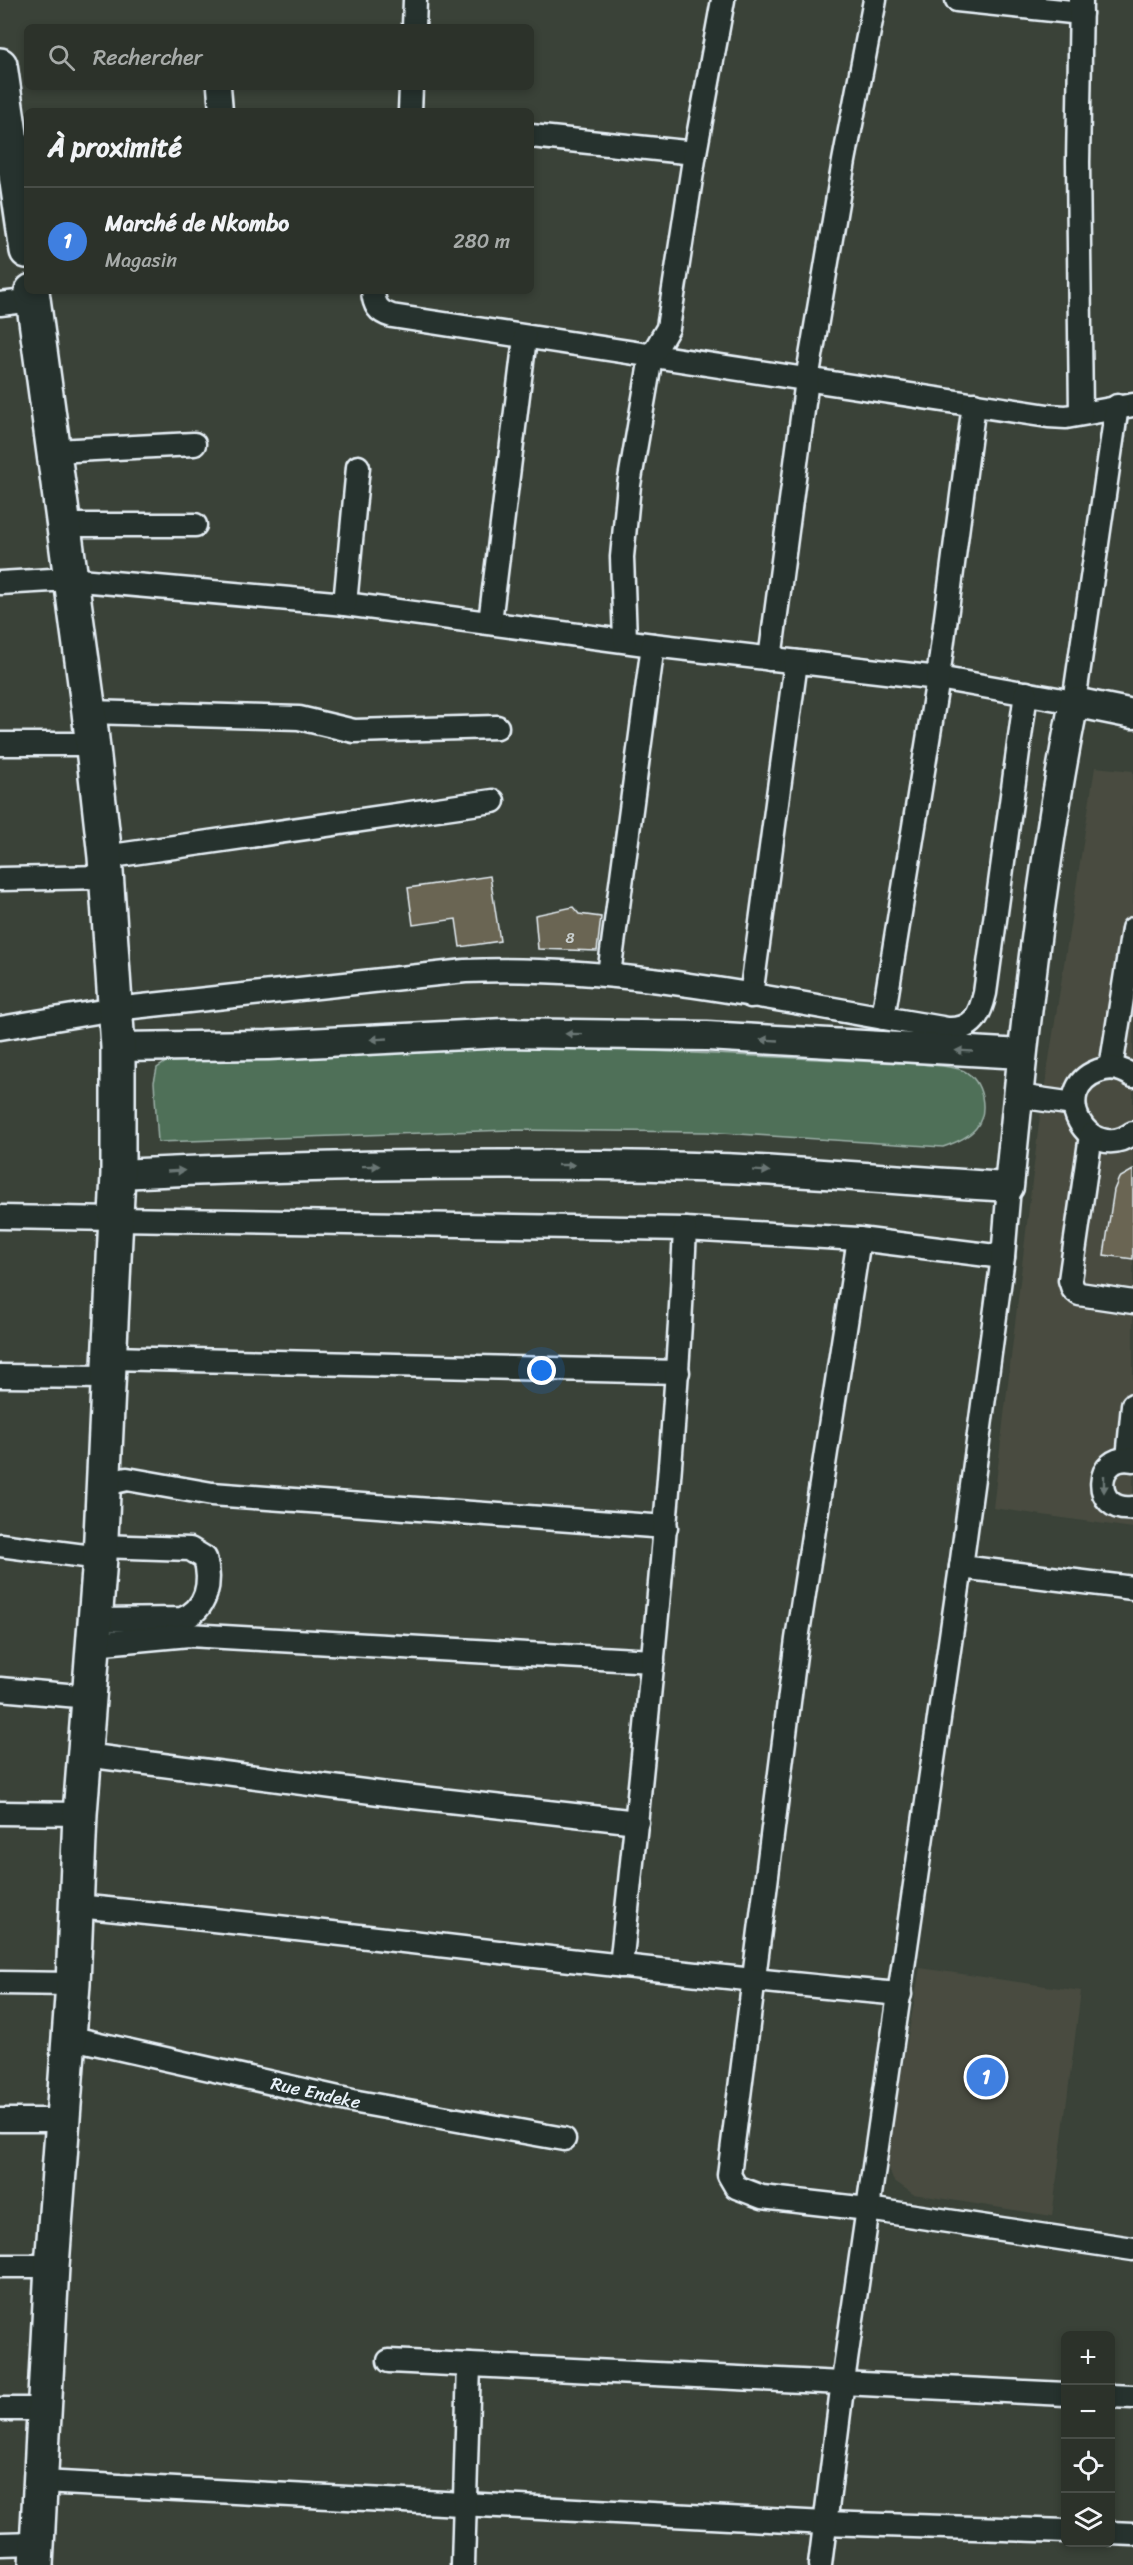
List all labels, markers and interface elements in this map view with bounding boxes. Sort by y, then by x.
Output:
search box [24,24,534,90]
text: Rechercher [93,38,203,77]
icon: search [45,41,78,74]
text: À proximité [48,124,182,170]
text: Marché de Nkombo [105,204,289,243]
text: 1 [63,224,72,259]
text: 280 m [453,224,510,259]
text: Magasin [105,243,177,278]
house number: 8 [565,925,575,951]
one-way arrow [565,1029,584,1039]
one-way arrow [370,1034,389,1043]
one-way arrow [759,1035,778,1044]
one-way arrow [954,1046,973,1056]
one-way arrow [557,1160,576,1170]
one-way arrow [362,1161,381,1170]
one-way arrow [167,1167,186,1176]
one-way arrow [751,1167,770,1176]
your location [527,1356,556,1385]
one-way arrow [1099,1474,1109,1493]
pin: 1 [966,2054,1006,2100]
street label: Rue Endeke [268,2067,363,2118]
map controls [1061,2331,1115,2547]
button: + [1061,2331,1115,2385]
button: − [1061,2385,1115,2439]
button: locate [1061,2439,1115,2493]
button: layers [1061,2493,1115,2547]

